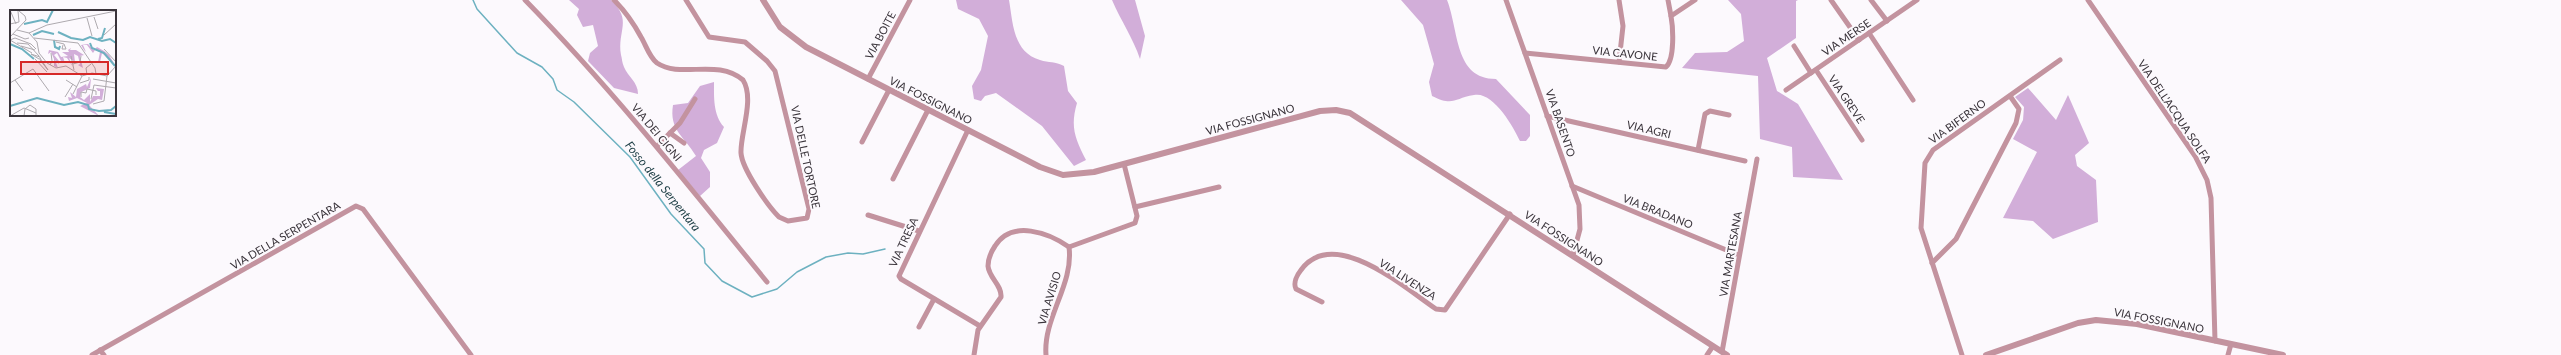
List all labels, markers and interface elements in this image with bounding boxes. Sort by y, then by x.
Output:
street label: VIA BOITE [862,9,898,61]
inset map [10,10,116,116]
street label: VIA MERSE [1819,16,1873,58]
street label: VIA CAVONE [1592,43,1658,63]
street label: VIA DELL'ACQUA SOLFA [2136,57,2215,165]
street label: VIA GREVE [1826,72,1868,126]
street label: VIA FOSSIGNANO [887,73,975,127]
street label: VIA BASENTO [1543,88,1579,159]
street label: VIA BIFERNO [1926,96,1988,146]
street label: VIA DEI CIGNI [629,101,685,163]
street label: VIA FOSSIGNANO [1204,101,1296,137]
street label: VIA DELLE TORTORE [789,104,823,210]
street label: VIA AGRI [1625,118,1673,140]
water label: Fosso della Serpentara [622,138,704,234]
street label: VIA BRADANO [1621,191,1695,231]
street label: VIA DELLA SERPENTARA [228,198,343,272]
street label: VIA FOSSIGNANO [1522,208,1606,268]
street label: VIA MARTESANA [1716,210,1744,298]
street label: VIA TRESA [886,215,920,269]
street label: VIA LIVENZA [1377,256,1439,303]
street label: VIA AVISIO [1035,269,1063,326]
street label: VIA FOSSIGNANO [2113,305,2205,335]

